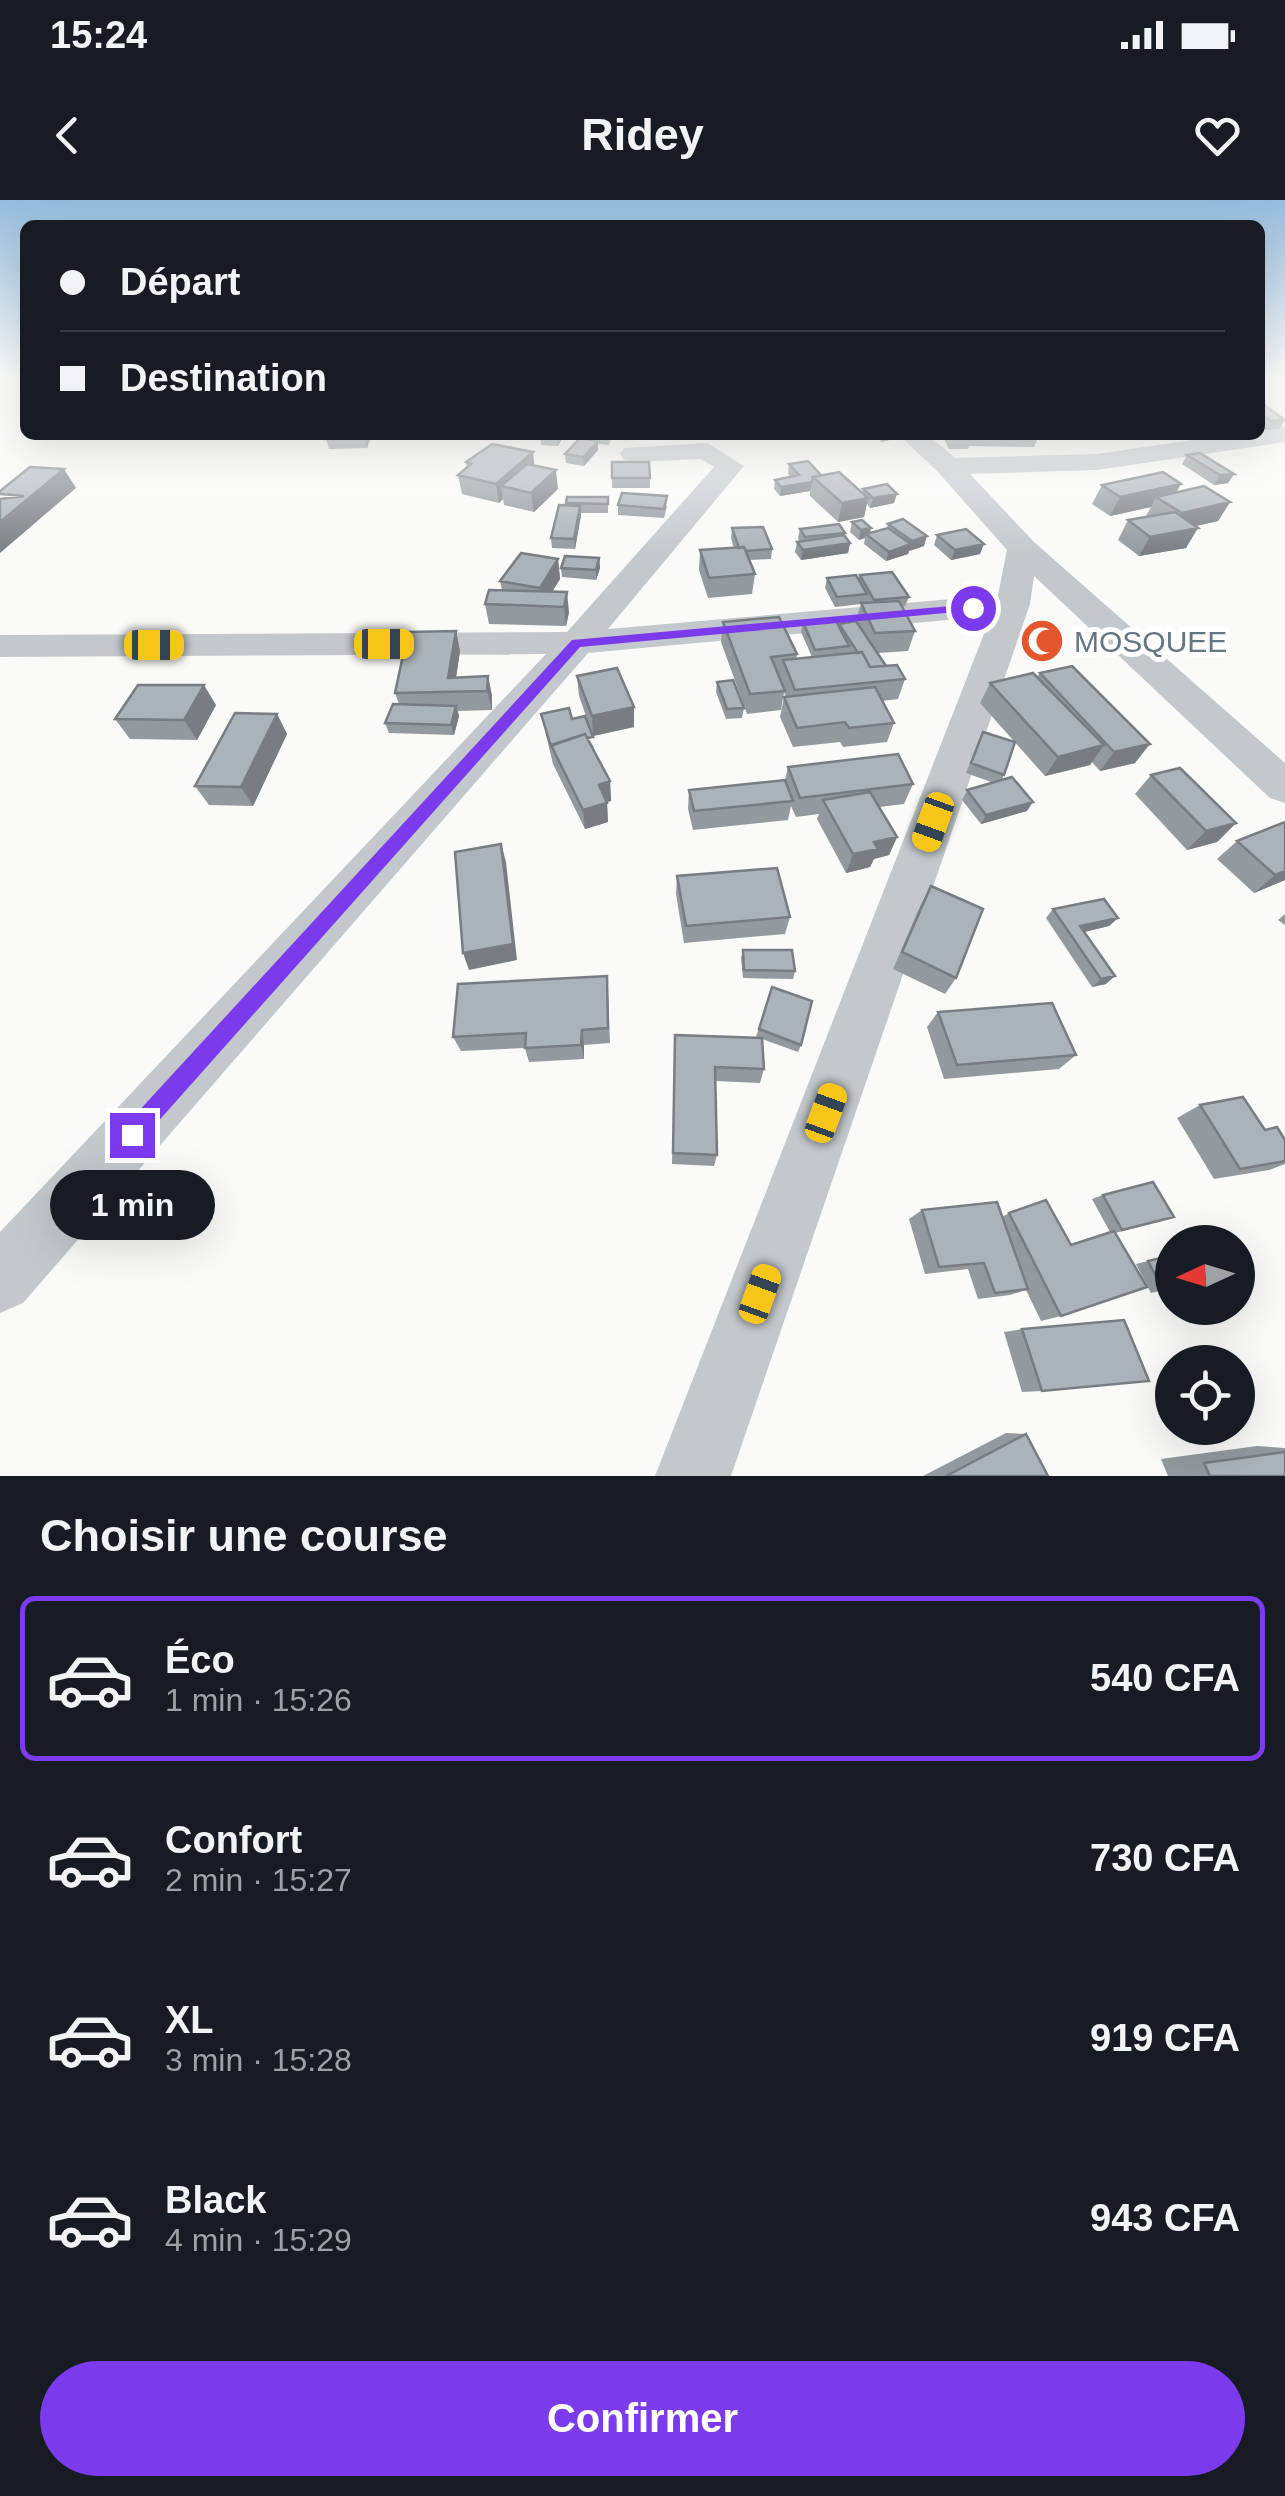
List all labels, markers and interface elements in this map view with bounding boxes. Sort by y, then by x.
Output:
text: 15:24 [50,14,147,56]
icon: back [40,108,95,163]
icon: heart [1190,108,1245,163]
text: Ridey [581,109,704,160]
text: Départ [120,261,240,303]
text: Destination [120,357,327,399]
route start [951,586,996,631]
mosque icon: MOSQUEE [1019,618,1065,664]
place label: MOSQUEE [1074,625,1227,658]
car [354,629,414,659]
car [124,630,184,660]
car [909,789,957,855]
car [802,1080,850,1146]
route end [110,1113,155,1158]
callout: 1 min [49,1170,214,1240]
text: 1 min [91,1187,174,1223]
north arrow [1155,1225,1255,1325]
map controls [1155,1225,1255,1445]
car [736,1261,784,1327]
button: locate [1155,1345,1255,1445]
text: Choisir une course [40,1510,448,1561]
icon: car [45,1634,135,1724]
text: Éco [165,1639,235,1681]
text: 540 CFA [1090,1657,1240,1699]
text: 1 min · 15:26 [165,1682,352,1718]
icon: car [45,1814,135,1904]
text: Confort [165,1819,302,1861]
text: 730 CFA [1090,1837,1240,1879]
text: 2 min · 15:27 [165,1862,352,1898]
icon: car [45,1994,135,2084]
text: XL [165,1999,214,2041]
text: 919 CFA [1090,2017,1240,2059]
text: 3 min · 15:28 [165,2042,352,2078]
icon: car [45,2174,135,2264]
text: Black [165,2179,266,2221]
text: 943 CFA [1090,2197,1240,2239]
text: 4 min · 15:29 [165,2222,352,2258]
button: Confirmer [40,2361,1245,2476]

